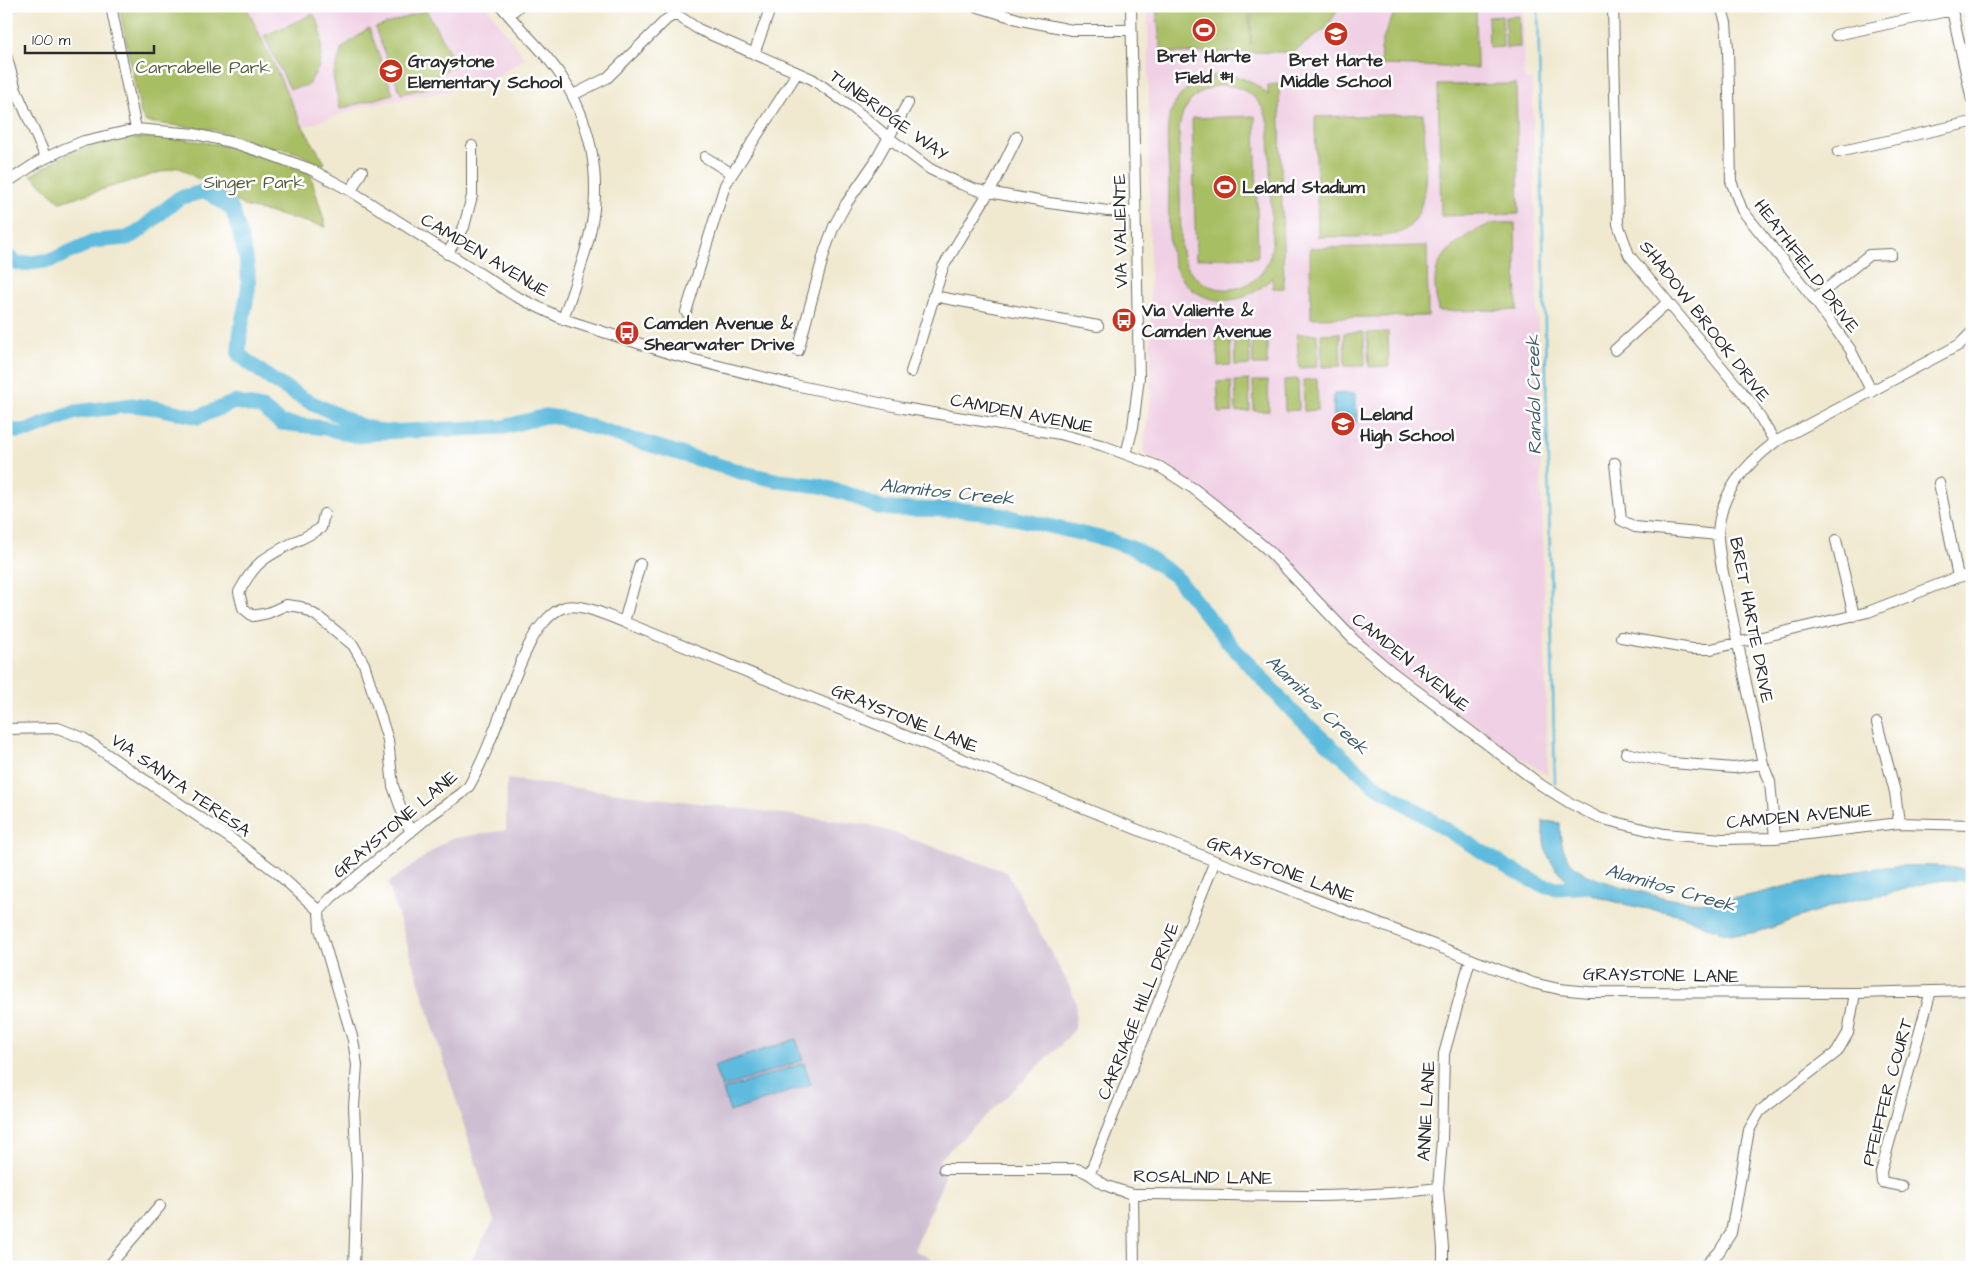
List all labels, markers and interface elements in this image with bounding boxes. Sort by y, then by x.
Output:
sports icon: Bret Harte Field #1 [1191,17,1217,43]
school or university icon: Bret Harte Middle School [1323,21,1349,47]
scale bar [25,22,154,54]
text: 100 m [32,30,71,51]
place label: Bret Harte Field #1 [1157,44,1251,90]
place label: Bret Harte Middle School [1281,48,1392,94]
place label: Graystone Elementary School [408,49,563,96]
park label: Carrabelle Park [136,55,271,80]
school or university icon: Graystone Elementary School [378,58,404,84]
street label: TUNBRIDGE WAY [824,64,953,167]
park label: Singer Park [203,170,305,196]
street label: VIA VALIENTE [1107,173,1134,288]
sports icon: Leland Stadium [1212,174,1238,200]
place label: Leland Stadium [1242,175,1366,200]
street label: HEATHFIELD DRIVE [1748,194,1865,339]
street label: CAMDEN AVENUE [416,207,554,304]
street label: SHADOW BROOK DRIVE [1634,235,1776,408]
place label: Via Valiente & Camden Avenue [1141,298,1272,344]
bus stop icon: Via Valiente & Camden Avenue [1111,307,1137,333]
place label: Camden Avenue & Shearwater Drive [643,311,795,357]
bus stop icon: Camden Avenue & Shearwater Drive [614,320,640,346]
water label: Randol Creek [1520,334,1549,455]
street label: CAMDEN AVENUE [948,387,1096,440]
place label: Leland High School [1360,402,1454,449]
school or university icon: Leland High School [1330,411,1356,437]
water label: Alamitos Creek [879,472,1015,513]
street label: BRET HARTE DRIVE [1723,535,1780,705]
street label: CAMDEN AVENUE [1346,607,1475,718]
water label: Alamitos Creek [1259,649,1375,762]
street label: GRAYSTONE LANE [828,678,982,759]
street label: VIA SANTA TERESA [106,728,256,843]
street label: GRAYSTONE LANE [327,764,464,884]
street label: CAMDEN AVENUE [1725,798,1873,835]
street label: GRAYSTONE LANE [1203,830,1359,909]
water label: Alamitos Creek [1602,857,1739,920]
street label: CARRIAGE HILL DRIVE [1091,918,1186,1104]
street label: GRAYSTONE LANE [1583,962,1740,989]
street label: PFEIFFER COURT [1856,1015,1919,1169]
street label: ANNIE LANE [1411,1060,1442,1162]
street label: ROSALIND LANE [1133,1164,1273,1191]

